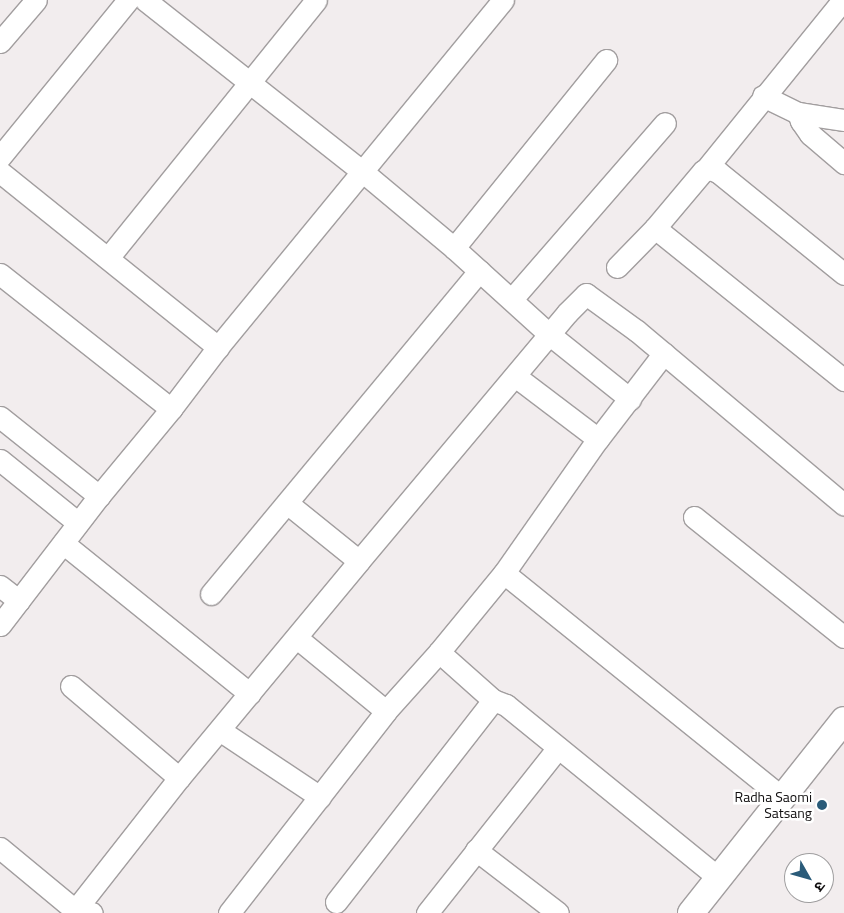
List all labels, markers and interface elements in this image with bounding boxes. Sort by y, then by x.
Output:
place label: Radha Saomi Satsang [735,789,812,822]
marker: Radha Saomi Satsang [816,799,828,811]
north arrow [784,853,834,903]
text: उ [810,877,831,897]

